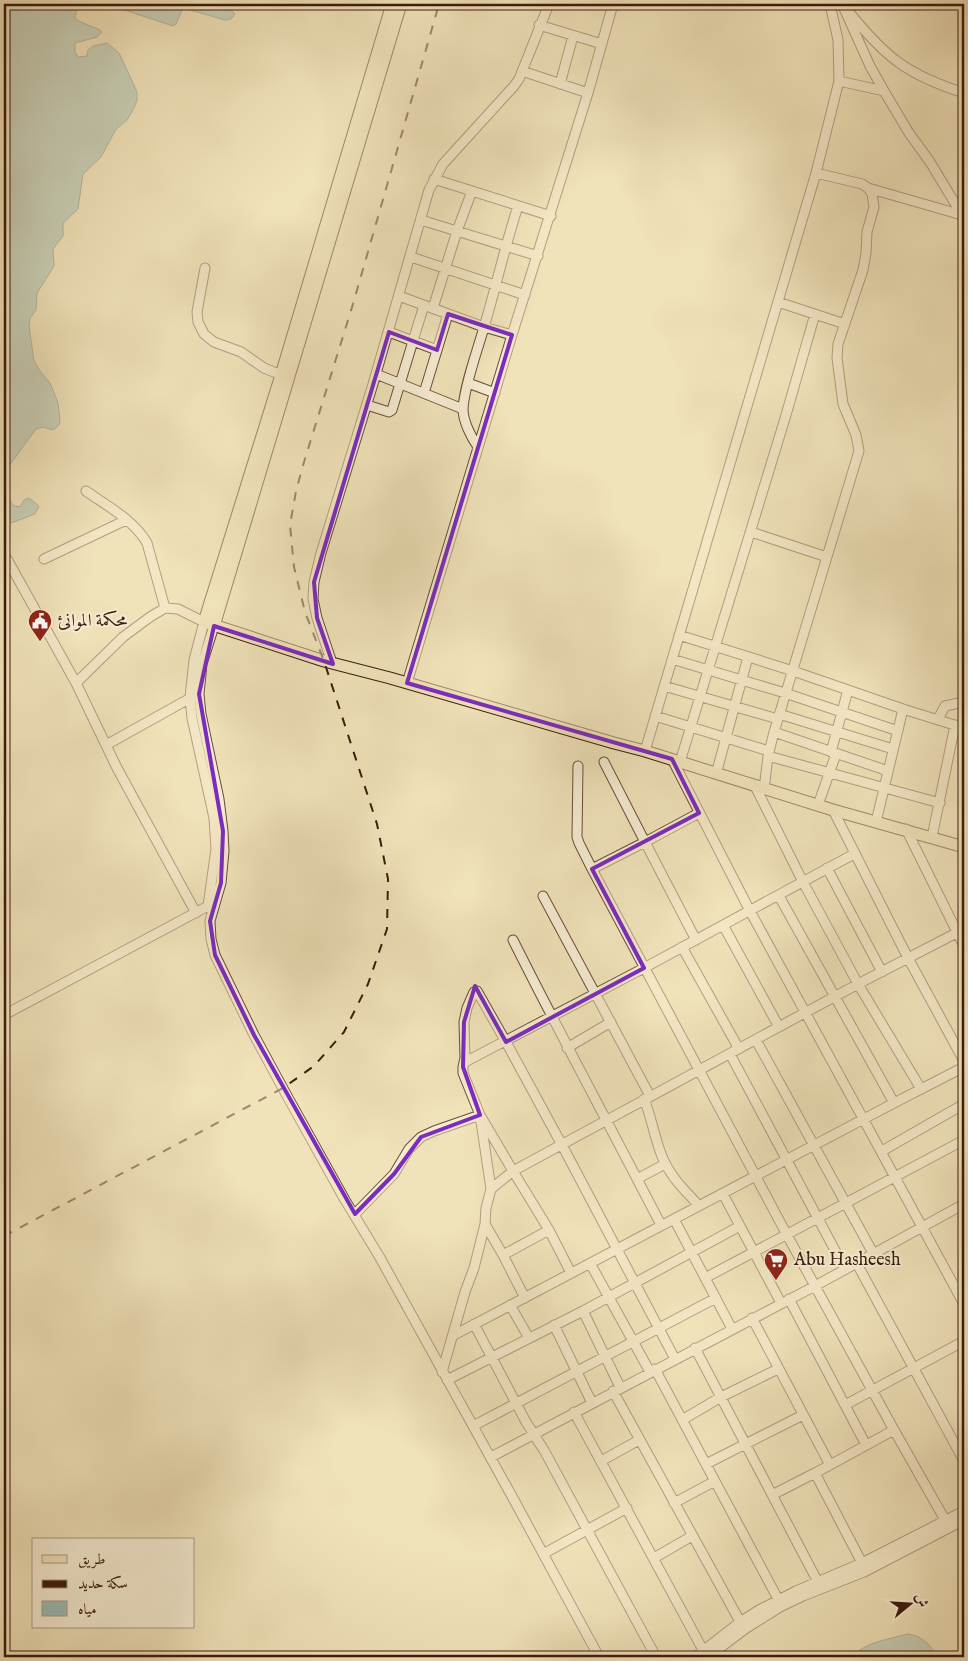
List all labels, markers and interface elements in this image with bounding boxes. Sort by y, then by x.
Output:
public building icon: محكمة الموانئ [27,608,53,642]
place label: محكمة الموانئ [58,610,127,633]
supermarket icon: Abu Hasheesh [763,1247,789,1281]
place label: Abu Hasheesh [793,1249,901,1272]
legend [32,1538,195,1628]
text: طريق [78,1550,105,1569]
text: سكة حديد [78,1574,128,1593]
north arrow [886,1578,936,1628]
text: ش [911,1591,932,1610]
text: مياه [78,1600,96,1619]

